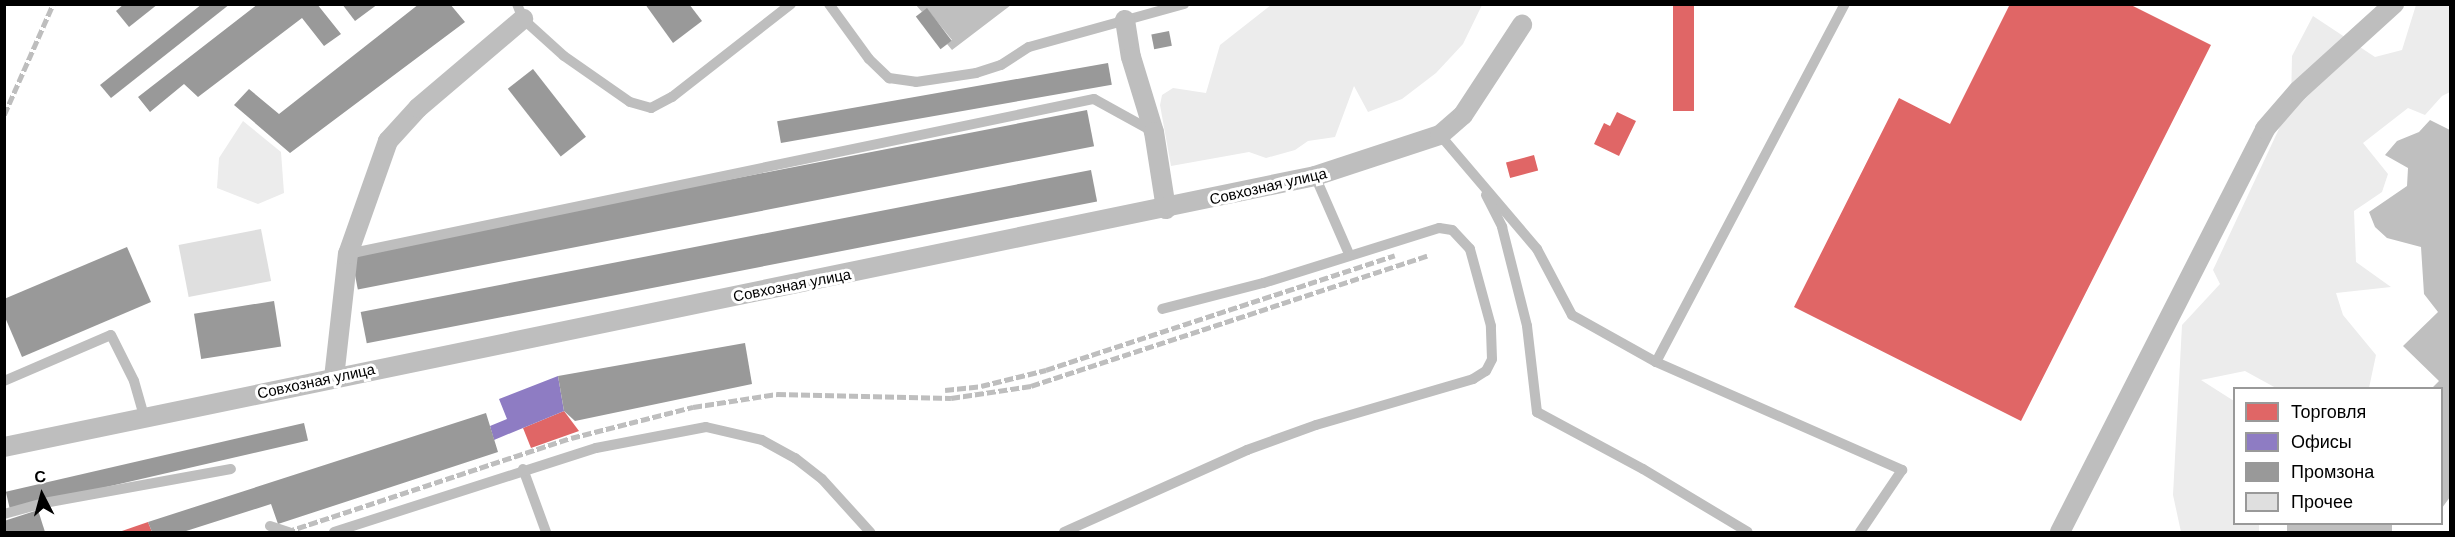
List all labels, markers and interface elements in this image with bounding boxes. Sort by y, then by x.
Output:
street label: Совхозная улица [1208,164,1328,208]
street label: Совхозная улица [732,265,852,305]
street label: Совхозная улица [256,360,376,402]
legend [2233,387,2443,525]
text: Торговля [2291,402,2366,422]
text: Офисы [2291,432,2352,452]
text: Промзона [2291,462,2374,482]
north arrow [12,465,72,525]
text: С [33,468,47,486]
text: Прочее [2291,492,2353,512]

